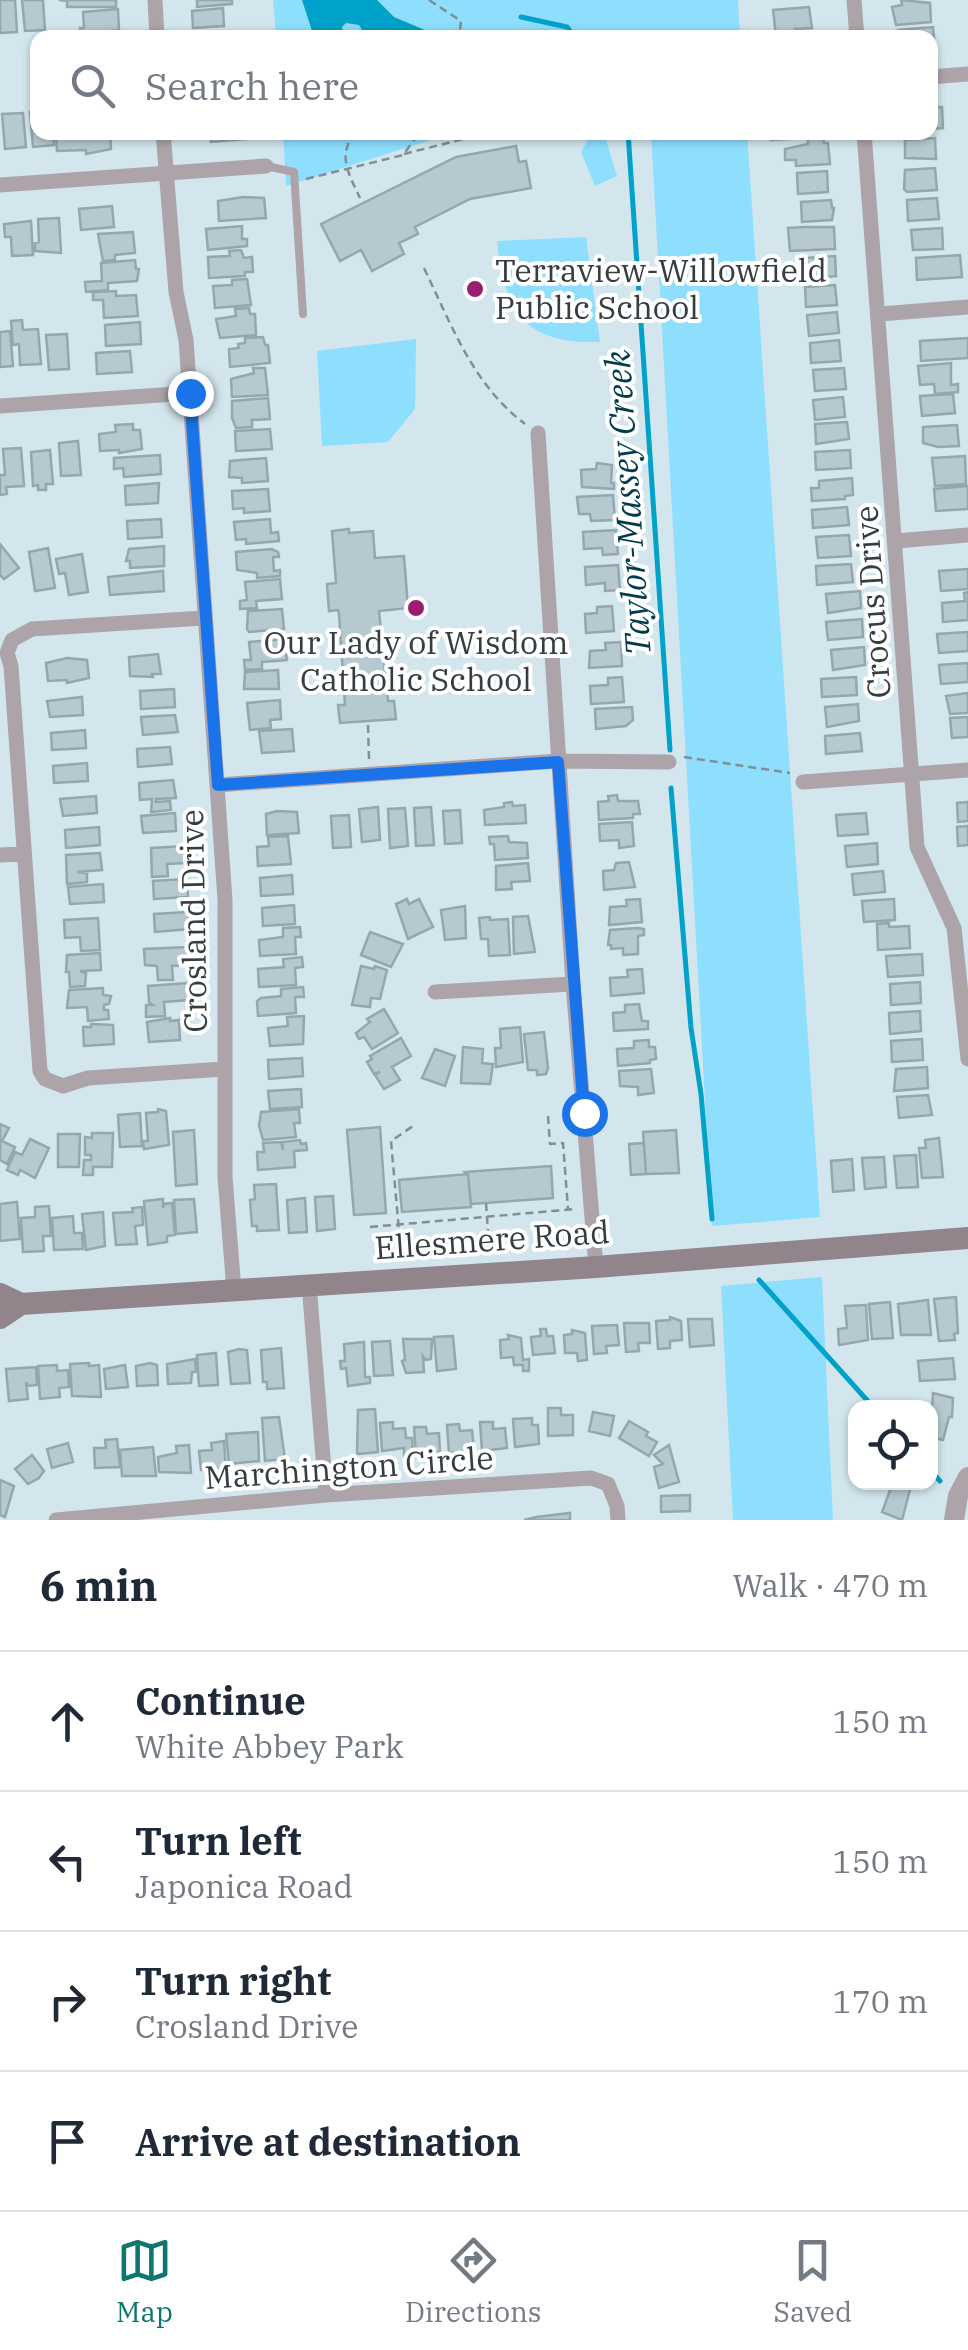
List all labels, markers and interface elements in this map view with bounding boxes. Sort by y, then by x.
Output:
search box [30,30,938,140]
icon: search [65,58,120,113]
text: Search here [145,61,359,110]
place label: Terraview-Willowfield Public School [495,249,827,328]
marker: Terraview-Willowfield Public School [464,278,486,300]
water label: Taylor-Massey Creek [593,348,661,657]
route end [168,371,214,417]
street label: Crocus Drive [844,504,900,700]
marker: Our Lady of Wisdom Catholic School [405,597,427,619]
place label: Our Lady of Wisdom Catholic School [263,621,569,700]
street label: Crosland Drive [170,809,216,1033]
route start [562,1091,608,1137]
street label: Ellesmere Road [373,1210,611,1268]
map controls [848,1400,938,1490]
button: locate [848,1400,938,1490]
street label: Marchington Circle [203,1436,495,1498]
text: 6 min [40,1558,158,1613]
text: Walk · 470 m [732,1564,928,1606]
text: Continue [135,1676,306,1725]
icon: ahead [40,1694,95,1749]
text: 150 m [832,1700,928,1742]
text: White Abbey Park [135,1725,404,1767]
text: Turn left [135,1816,302,1865]
icon: left [40,1834,95,1889]
text: 150 m [832,1840,928,1882]
text: Japonica Road [135,1865,353,1907]
text: Turn right [135,1956,331,2005]
icon: right [40,1974,95,2029]
text: 170 m [832,1980,928,2022]
text: Crosland Drive [135,2005,358,2047]
icon: arrive [40,2114,95,2169]
text: Arrive at destination [135,2117,521,2166]
tab: Map [116,2233,173,2330]
tab: Directions [405,2233,542,2330]
tab: Saved [774,2233,852,2330]

